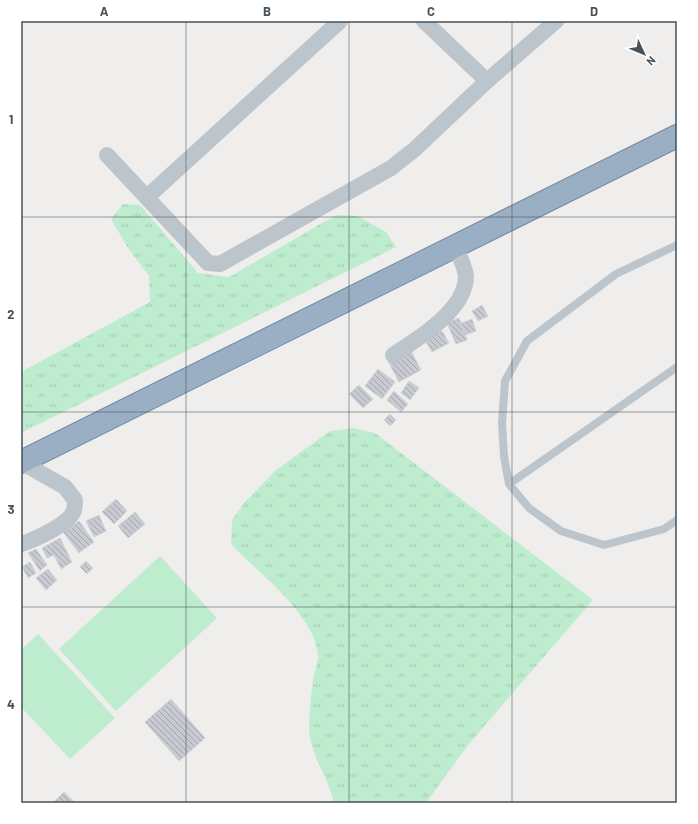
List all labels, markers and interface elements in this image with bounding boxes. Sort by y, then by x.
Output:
text: A [100,3,109,19]
text: B [263,3,271,19]
text: C [427,3,435,19]
text: D [590,3,598,19]
north arrow [624,34,664,74]
text: N [644,54,659,68]
text: 1 [9,111,13,127]
text: 2 [7,306,15,322]
text: 3 [7,501,15,517]
text: 4 [7,696,15,712]

